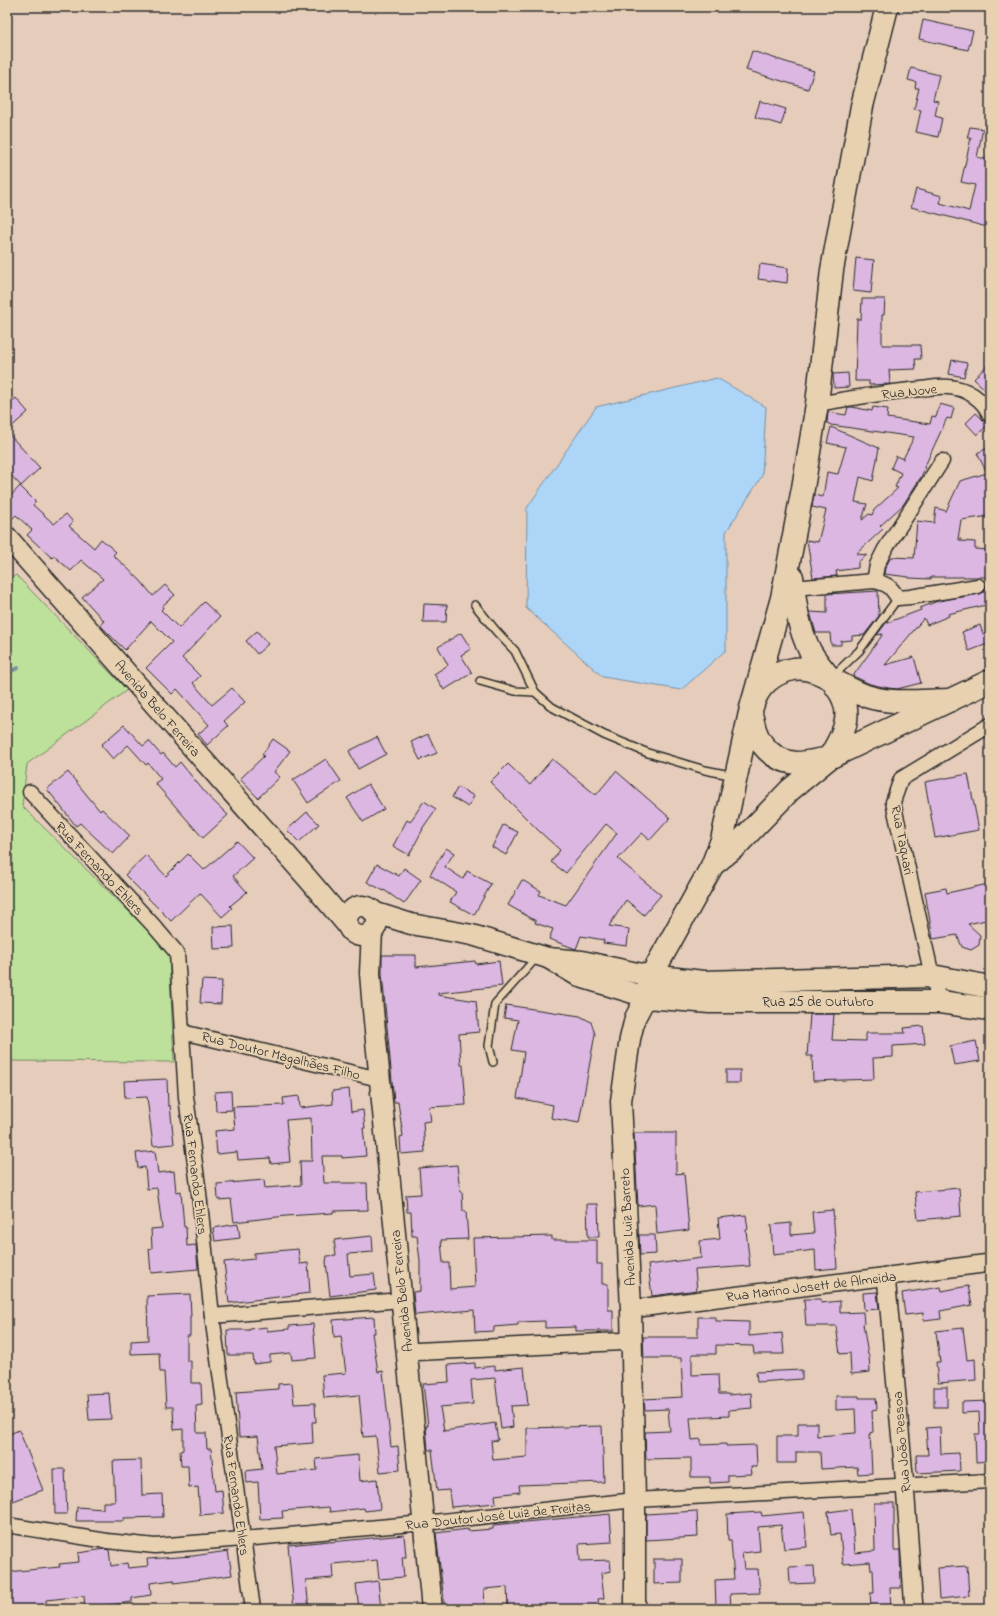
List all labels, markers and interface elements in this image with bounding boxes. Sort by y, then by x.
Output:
street label: Rua Nove [880,379,939,406]
street label: Avenida Belo Ferreira [109,656,205,762]
street label: Rua Taquari [884,804,919,877]
street label: Rua Fernando Ehlers [50,817,148,921]
street label: Rua 25 de Outubro [762,992,874,1013]
street label: Rua Doutor Magalhães Filho [199,1027,362,1087]
street label: Rua Fernando Ehlers [177,1113,212,1236]
street label: Avenida Luiz Barreto [615,1167,642,1286]
street label: Avenida Belo Ferreira [386,1229,419,1353]
street label: Rua Marino Josett de Almeida [725,1267,898,1308]
street label: Rua João Pessoa [888,1390,917,1493]
street label: Rua Fernando Ehlers [217,1433,254,1557]
street label: Rua Doutor José Luiz de Freitas [404,1496,592,1537]

